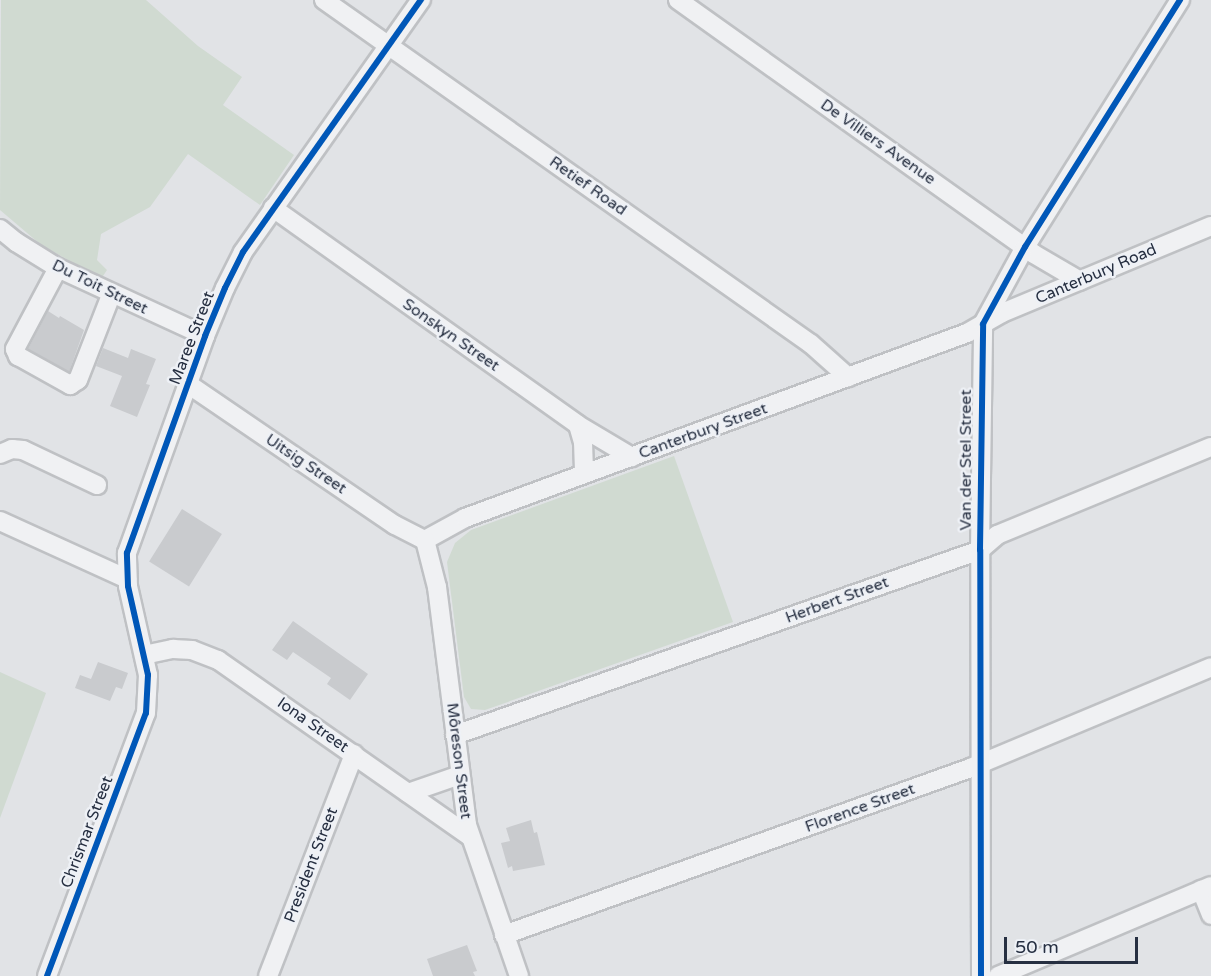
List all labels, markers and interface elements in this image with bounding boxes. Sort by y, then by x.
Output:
street label: De Villiers Avenue [817,95,939,189]
street label: Retief Road [546,152,630,220]
street label: Canterbury Road [1033,240,1159,308]
street label: Du Toit Street [49,256,151,318]
street label: Maree Street [165,289,219,387]
street label: Sonskyn Street [399,294,503,376]
street label: Van der Stel Street [956,390,976,530]
street label: Canterbury Street [636,399,770,463]
street label: Uitsig Street [262,430,350,498]
street label: Herbert Street [783,572,891,628]
street label: Iona Street [274,693,352,757]
street label: Môreson Street [442,702,476,820]
street label: Chrismar Street [57,773,117,891]
street label: Florence Street [802,779,918,837]
street label: President Street [280,805,342,925]
scale bar [1007,925,1140,963]
text: 50 m [1015,936,1059,958]

